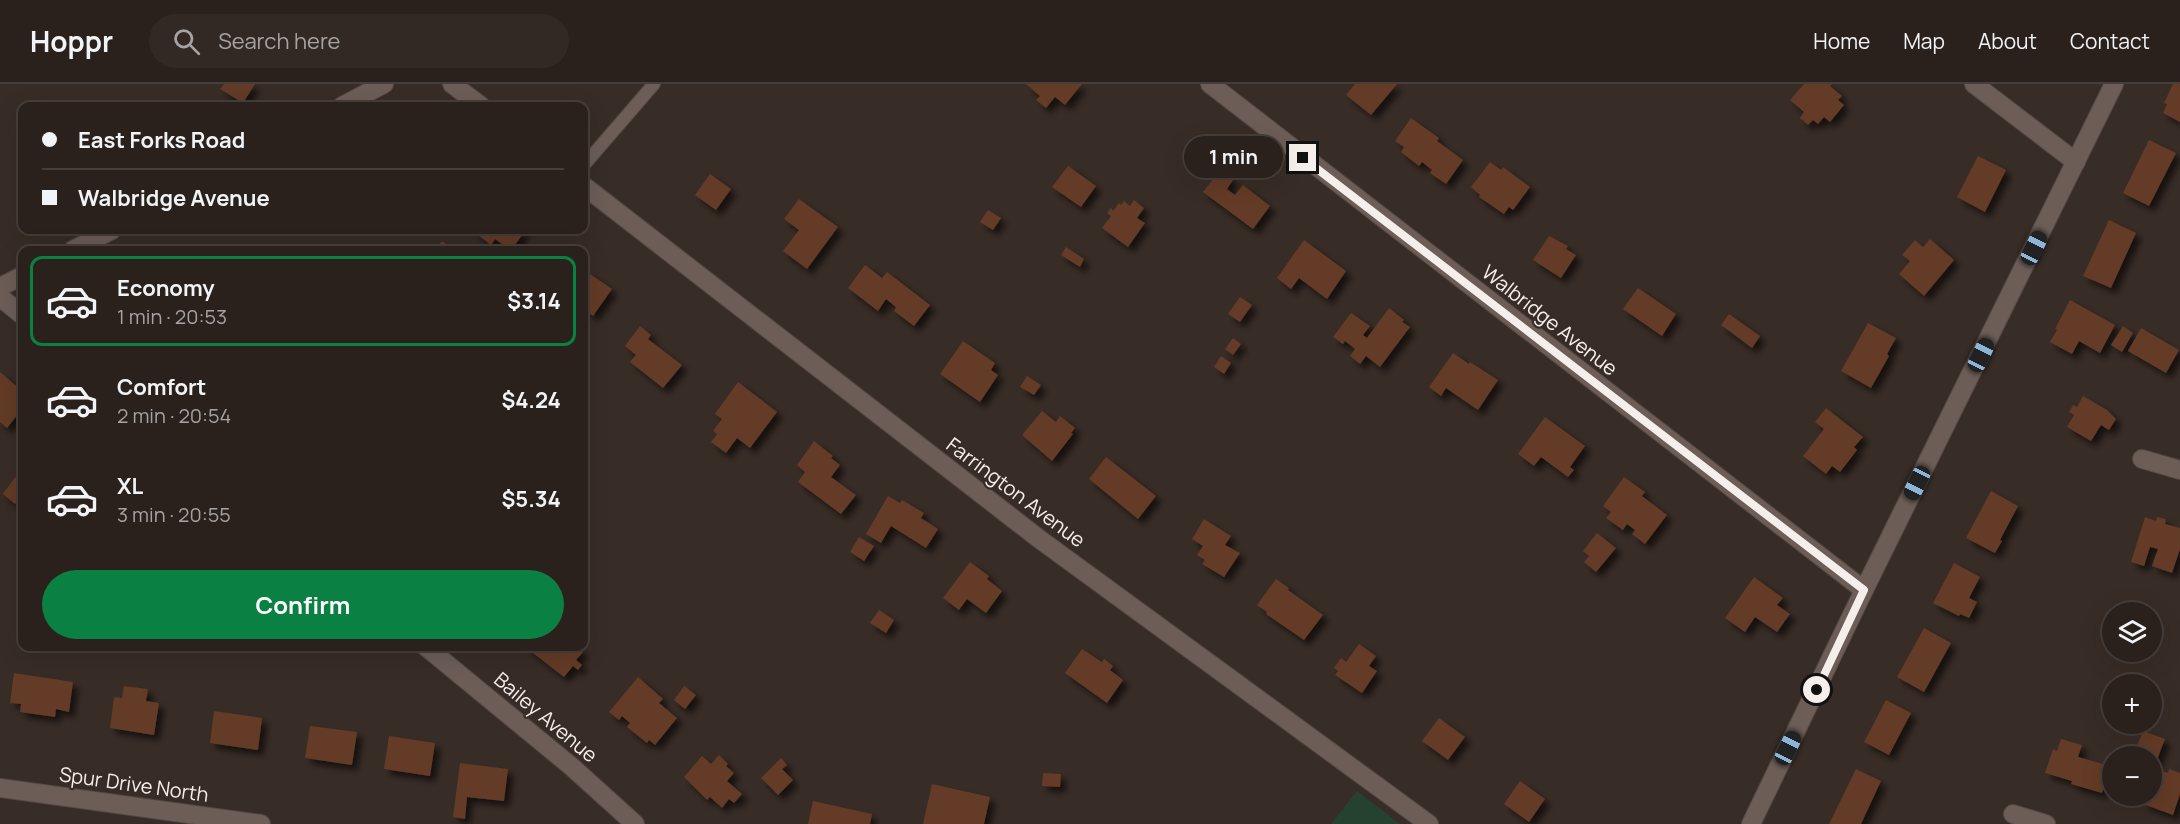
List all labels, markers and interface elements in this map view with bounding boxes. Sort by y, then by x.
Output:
search box [149,14,569,68]
text: Hoppr [30,22,113,60]
icon: search [170,25,203,58]
text: Search here [218,26,340,56]
text: Home [1813,27,1870,55]
text: Map [1903,27,1945,55]
text: About [1978,27,2037,55]
text: Contact [2070,27,2150,55]
text: East Forks Road [78,125,245,155]
callout: 1 min [1183,137,1282,179]
text: 1 min [1209,143,1258,170]
route end [1289,144,1316,171]
text: Walbridge Avenue [78,183,270,213]
car [2018,228,2050,268]
street label: Walbridge Avenue [1477,259,1623,381]
text: Economy [117,273,215,303]
icon: car [45,274,99,328]
text: $3.14 [507,286,561,316]
text: 1 min · 20:53 [117,303,227,330]
car [1965,335,1997,375]
text: Comfort [117,372,206,402]
icon: car [45,373,99,427]
text: $4.24 [502,385,561,415]
text: 2 min · 20:54 [117,402,231,429]
street label: Farrington Avenue [941,431,1091,553]
car [1901,463,1933,503]
text: XL [117,471,143,501]
icon: car [45,472,99,526]
text: $5.34 [501,484,561,514]
text: 3 min · 20:55 [117,501,231,528]
button: Confirm [42,570,564,639]
map controls [2102,602,2162,806]
button: layers [2102,602,2162,662]
street label: Bailey Avenue [489,666,603,768]
button: + [2102,674,2162,734]
route start [1803,676,1830,703]
car [1772,728,1804,768]
button: − [2102,746,2162,806]
street label: Spur Drive North [58,760,210,808]

